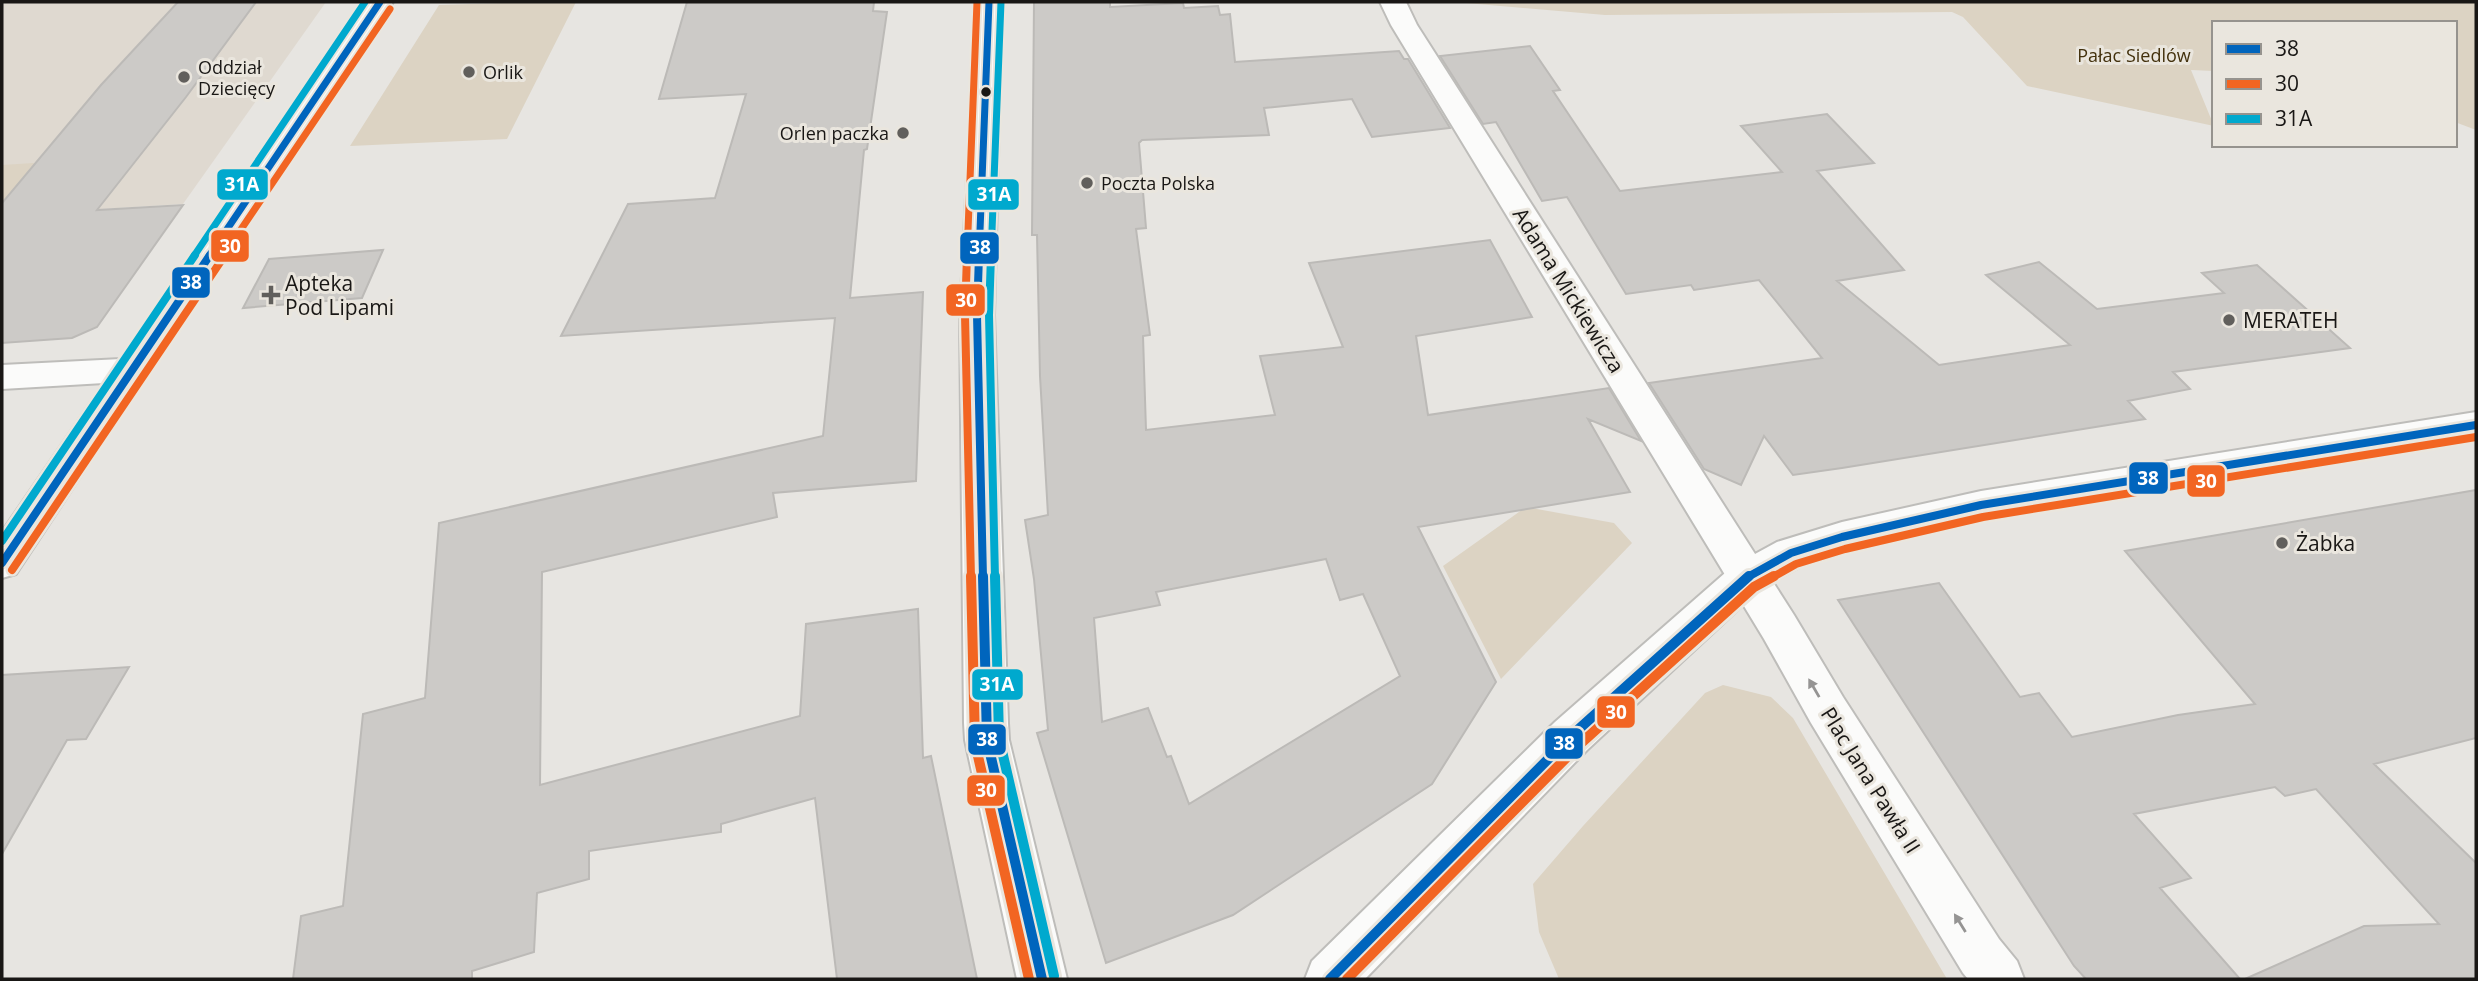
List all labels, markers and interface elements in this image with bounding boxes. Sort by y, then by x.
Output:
legend [2212,21,2457,147]
text: 38 [2275,34,2299,62]
park label: Pałac Siedlów [2077,43,2191,67]
place label: Oddział Dziecięcy [198,55,276,100]
place label: Orlik [483,60,523,84]
marker: Orlik [461,64,477,80]
marker: Oddział Dziecięcy [176,69,192,85]
text: 30 [2275,69,2299,97]
unlabelled marker [979,85,993,99]
text: 31A [2275,104,2313,132]
place label: Orlen paczka [780,121,889,145]
marker: Orlen paczka [895,125,911,141]
line badge: 31A [216,168,269,201]
text: 31A [225,171,260,197]
place label: Poczta Polska [1101,171,1215,195]
marker: Poczta Polska [1079,175,1095,191]
line badge: 31A [967,178,1020,211]
text: 31A [977,181,1012,207]
street label: Adama Mickiewicza [1507,202,1631,378]
line badge: 30 [210,229,250,263]
line badge: 38 [959,231,1000,265]
text: 30 [219,233,241,259]
text: 38 [969,234,991,260]
line badge: 38 [171,266,211,299]
text: 38 [180,269,202,295]
place label: Apteka Pod Lipami [285,269,394,321]
line badge: 30 [945,283,986,317]
marker: Apteka Pod Lipami [263,287,279,303]
text: 30 [955,287,977,313]
place label: MERATEH [2243,306,2339,334]
marker: MERATEH [2221,312,2237,328]
line badge: 38 [2128,461,2169,495]
line badge: 30 [2186,464,2226,498]
text: 38 [2137,465,2159,491]
text: 30 [2195,468,2217,494]
place label: Żabka [2296,529,2355,557]
marker: Żabka [2274,535,2290,551]
line badge: 31A [971,668,1024,701]
text: 31A [980,671,1015,697]
one-way arrow [1808,679,1820,698]
line badge: 30 [1596,695,1636,729]
text: 30 [1605,699,1627,725]
street label: Plac Jana Pawła II [1815,702,1927,858]
line badge: 38 [967,723,1007,756]
text: 38 [976,726,998,752]
line badge: 38 [1544,727,1584,760]
text: 38 [1553,730,1575,756]
line badge: 30 [966,774,1006,807]
text: 30 [975,777,997,803]
one-way arrow [1954,913,1967,933]

